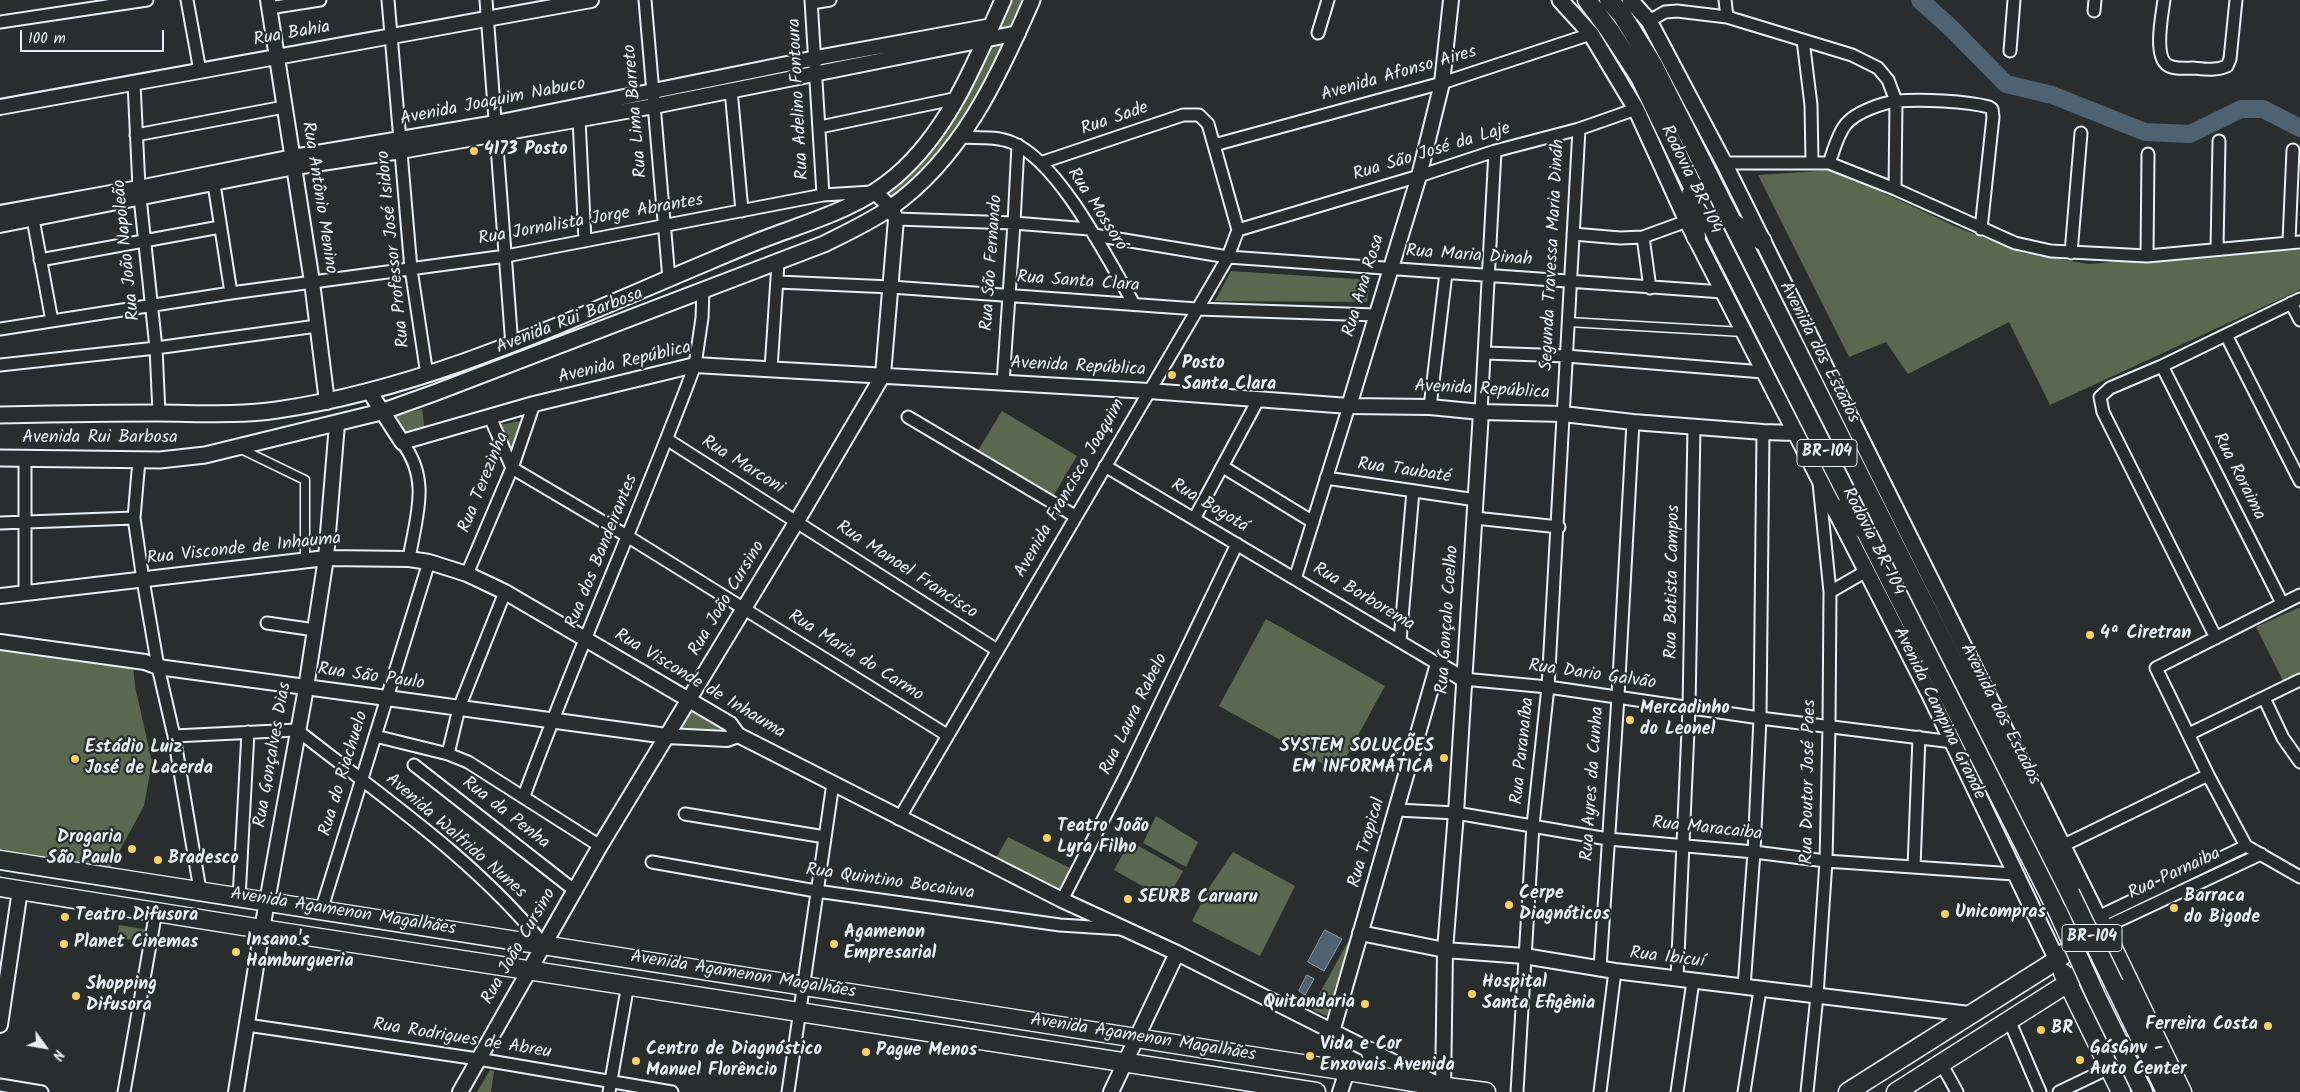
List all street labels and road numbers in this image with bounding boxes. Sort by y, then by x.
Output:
street label: Rua Bahia [252,18,332,52]
street label: Rua Adelino Fontoura [785,18,815,180]
street label: Avenida Afonso Aires [1319,42,1479,108]
street label: Rua Lima Barreto [620,43,654,179]
street label: Avenida Joaquim Nabuco [399,74,587,132]
street label: Rua Sade [1078,98,1152,142]
street label: Rua São José da Laje [1351,119,1513,187]
street label: Rua Antônio Menino [295,120,341,276]
street label: Rodovia BR-104 [1654,122,1726,238]
street label: Segunda Travessa Maria Dináh [1537,139,1571,371]
street label: Rua Professor José Isidoro [374,149,416,349]
street label: Rua Mossoró [1061,164,1131,256]
street label: Rua João Napoleão [110,178,146,322]
street label: Rua Jornalista Jorge Abrantes [477,191,705,251]
street label: Rua São Fernando [977,194,1009,332]
street label: Rua Ana Rosa [1339,232,1391,340]
street label: Rua Maria Dinah [1405,242,1533,272]
street label: Rua Santa Clara [1016,268,1140,298]
street label: Avenida dos Estados [1773,279,1863,427]
street label: Avenida Rui Barbosa [494,284,646,360]
street label: Avenida República [557,338,693,390]
street label: Avenida República [1010,354,1146,382]
street label: Avenida República [1414,377,1550,405]
street label: Avenida Francisco Joaquim [1011,396,1131,582]
street label: Avenida Rui Barbosa [22,428,178,450]
street label: Rua Terezinha [455,430,515,536]
street label: Rua Roraima [2207,430,2269,524]
street label: Rua Marconi [697,432,787,500]
road number: BR-104 [1797,439,1857,466]
street label: Rua Taubaté [1356,455,1452,489]
street label: Rua dos Bandeirantes [562,472,644,632]
street label: Rua Bogotá [1166,475,1252,539]
street label: Rodovia BR-104 [1836,484,1908,600]
street label: Rua Batista Campos [1662,505,1686,659]
street label: Rua Manoel Francisco [831,517,981,625]
street label: Rua Visconde de Inhauma [146,529,342,571]
street label: Rua João Cursino [685,538,771,660]
street label: Rua Gonçalo Coelho [1433,545,1465,695]
street label: Rua Borborema [1308,559,1418,637]
street label: Rua Maria do Carmo [783,607,927,707]
street label: Avenida Campina Grande [1887,624,1989,804]
street label: Rua Visconde de Inhauma [610,625,788,745]
street label: Avenida dos Estados [1954,641,2044,789]
street label: Rua Laura Rabelo [1096,651,1174,779]
street label: Rua Dario Galvão [1527,656,1657,696]
street label: Rua São Paulo [316,660,426,696]
street label: Rua Gonçalves Dias [251,681,297,829]
street label: Rua Paranaíba [1508,696,1540,806]
street label: Rua Doutor José Paes [1798,699,1822,865]
street label: Rua Ayres da Cunha [1578,706,1610,862]
street label: Rua do Riachuelo [316,709,374,839]
street label: Avenida Walfrido Nunes [380,770,530,904]
street label: Rua da Penha [457,773,553,855]
street label: Rua Tropical [1345,796,1391,890]
street label: Rua Maracaiba [1651,813,1763,847]
street label: Rua Parnaiba [2125,844,2225,906]
street label: Rua Quintino Bocaiuva [804,860,976,906]
street label: Avenida Agamenon Magalhães [229,884,457,942]
street label: Rua João Cursino [478,885,562,1009]
road number: BR-104 [2062,924,2122,951]
street label: Rua Ibicuí [1628,944,1706,974]
street label: Avenida Agamenon Magalhães [629,947,857,1005]
street label: Avenida Agamenon Magalhães [1029,1010,1257,1068]
street label: Rua Rodrigues de Abreu [371,1015,553,1065]

